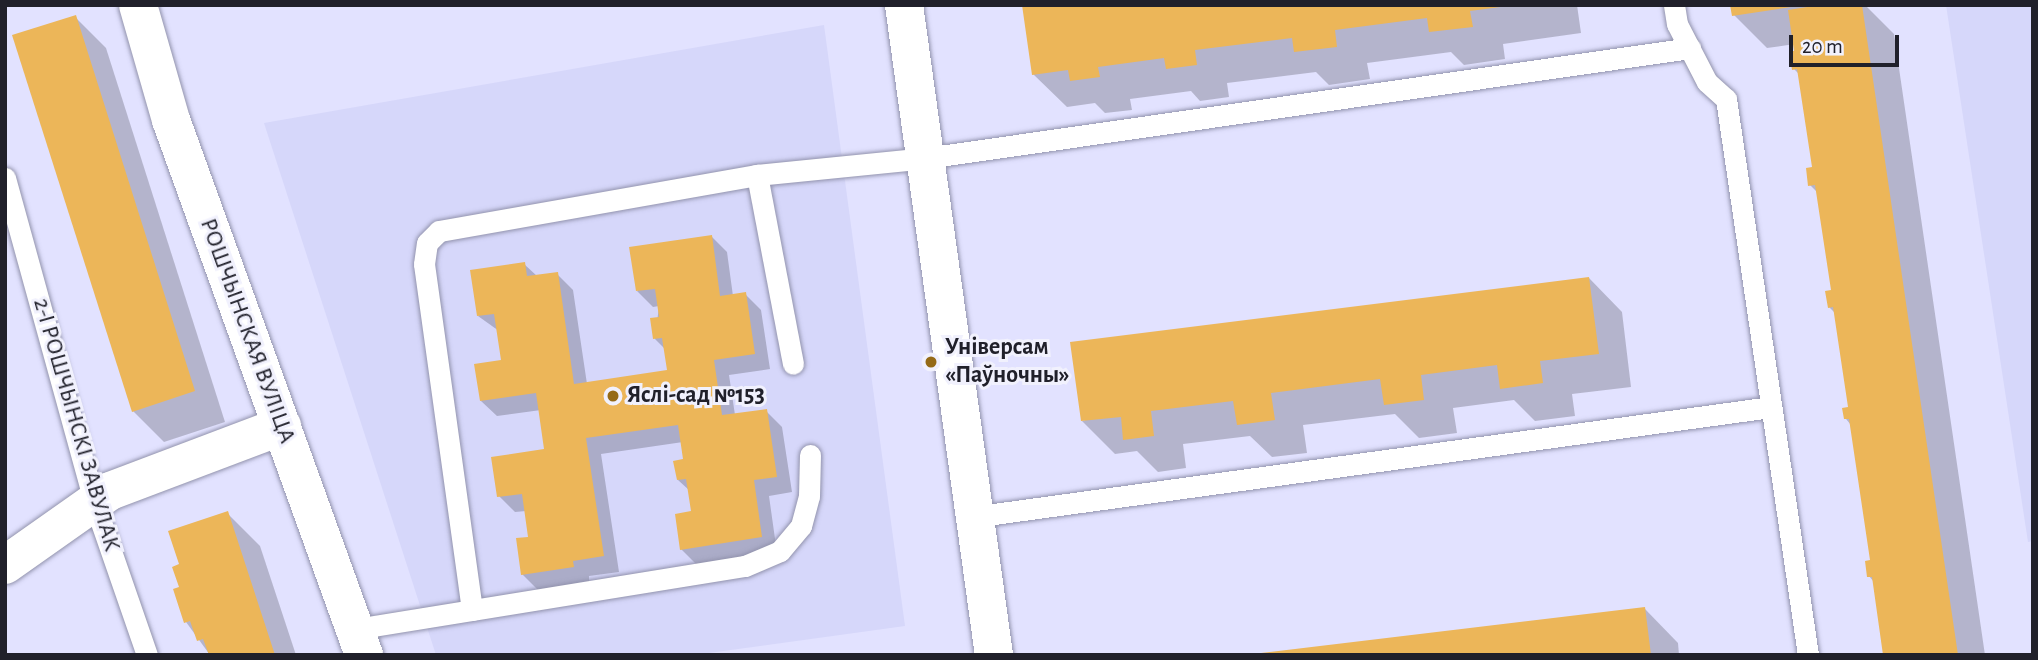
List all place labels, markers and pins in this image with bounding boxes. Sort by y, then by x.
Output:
place label: Універсам «Паўночны» [945,334,1070,390]
marker: Універсам «Паўночны» [923,354,939,370]
place label: Яслі-сад №153 [627,382,765,410]
marker: Яслі-сад №153 [605,388,621,404]

